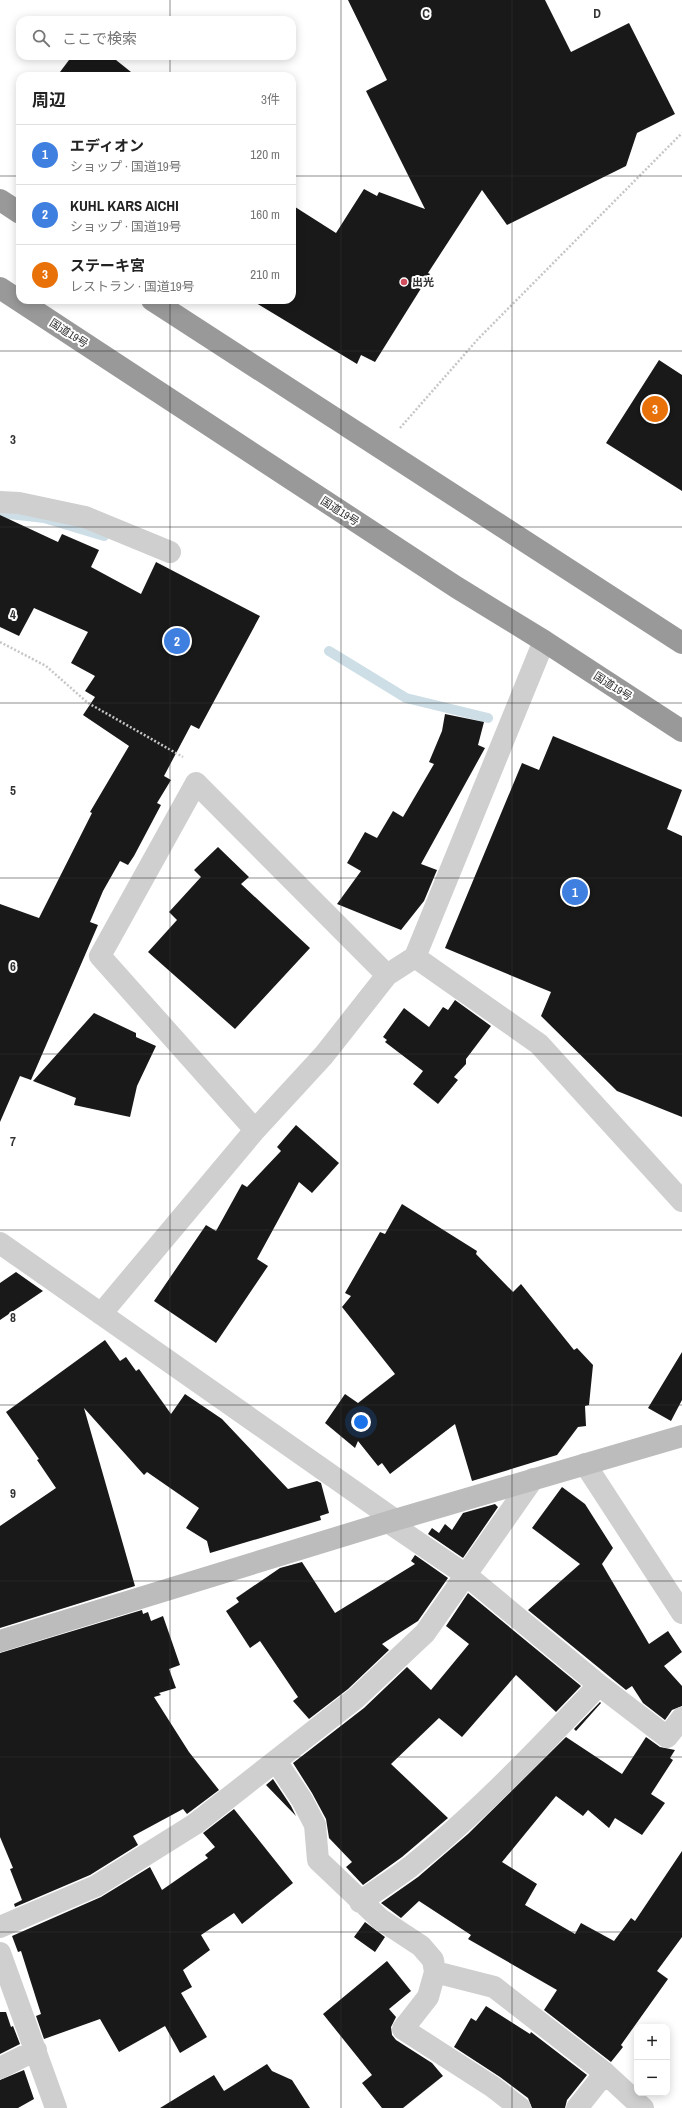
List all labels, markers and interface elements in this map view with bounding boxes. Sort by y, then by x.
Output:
text: C [422,5,430,22]
text: D [593,5,601,22]
search box [16,16,296,60]
icon: search [30,27,52,49]
text: ここで検索 [62,28,137,49]
text: 周辺 [32,88,66,111]
text: 3件 [261,91,280,108]
text: エディオン [70,135,144,156]
text: 1 [42,146,48,163]
text: 120 m [250,146,280,163]
text: ショップ · 国道19号 [70,158,182,175]
text: KUHL KARS AICHI [70,195,179,216]
text: 2 [42,206,48,223]
text: 160 m [250,206,280,223]
text: ショップ · 国道19号 [70,218,182,235]
text: ステーキ宮 [70,255,145,276]
text: 3 [42,266,48,283]
text: 210 m [250,266,280,283]
place label: 出光 [412,275,434,289]
marker: 出光 [399,277,409,287]
text: レストラン · 国道19号 [70,278,195,295]
street label: 国道19号 [47,315,91,351]
pin: 3 [642,394,668,424]
text: 3 [10,431,16,448]
street label: 国道19号 [318,493,362,529]
text: 4 [10,606,16,623]
pin: 2 [164,626,190,656]
street label: 国道19号 [591,668,635,704]
text: 5 [10,782,16,799]
pin: 1 [562,877,588,907]
text: 6 [10,958,16,975]
text: 7 [10,1133,16,1150]
text: 8 [10,1309,16,1326]
your location [351,1412,371,1432]
text: 9 [10,1485,16,1502]
map controls [634,2024,670,2096]
button: + [634,2024,670,2060]
button: − [634,2060,670,2096]

